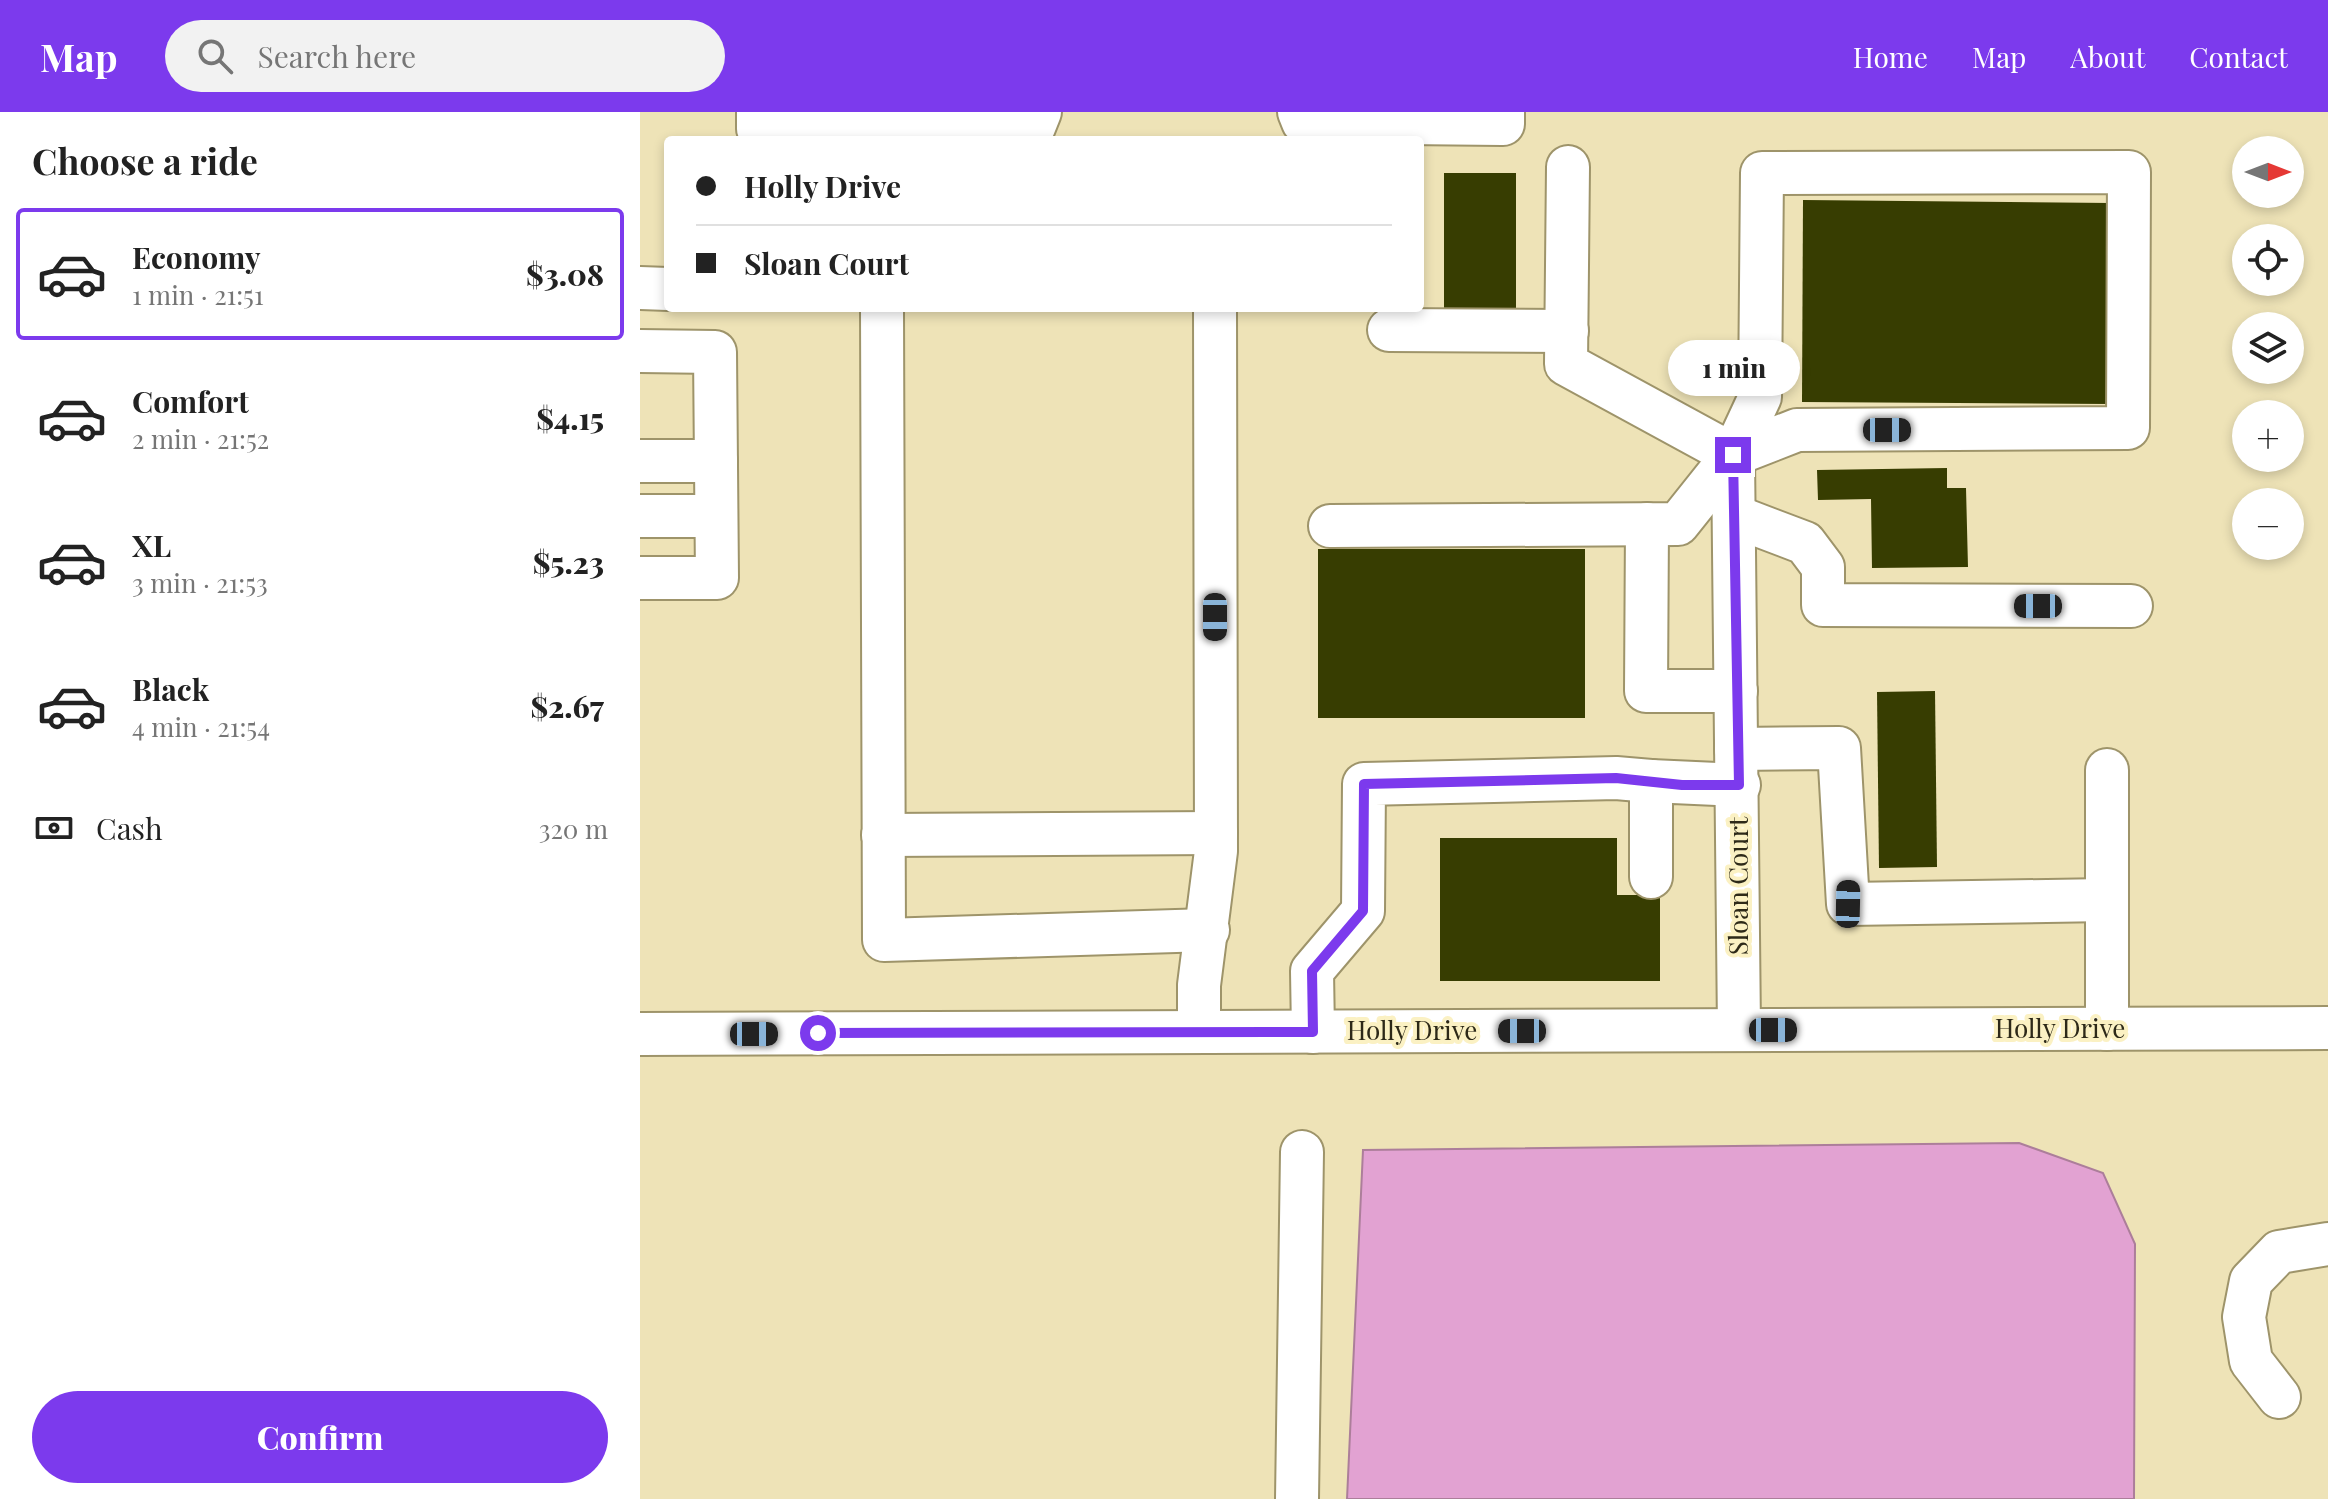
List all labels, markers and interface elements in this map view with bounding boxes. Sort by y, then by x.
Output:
search box [165,20,725,92]
text: Map [40,31,117,82]
icon: search [193,34,237,78]
text: Search here [257,36,416,76]
text: Home [1853,38,1928,75]
text: Map [1972,38,2026,75]
text: About [2070,38,2145,75]
text: Contact [2189,38,2288,75]
text: Choose a ride [32,136,258,184]
north arrow [2232,136,2304,208]
map controls [2232,136,2304,560]
text: Holly Drive [744,166,901,206]
button: locate [2232,224,2304,296]
text: Economy [132,237,261,277]
icon: car [36,238,108,310]
text: Sloan Court [744,243,909,283]
text: $3.08 [526,254,604,294]
text: 1 min · 21:51 [132,277,264,312]
button: layers [2232,312,2304,384]
callout: 1 min [1667,339,1799,395]
text: 1 min [1702,350,1766,385]
text: Comfort [132,381,249,421]
icon: car [36,382,108,454]
text: $4.15 [536,398,604,438]
button: + [2232,400,2304,472]
car [1863,418,1911,442]
text: 2 min · 21:52 [132,421,269,456]
route end [1715,437,1751,473]
button: − [2232,488,2304,560]
text: XL [132,525,171,565]
icon: car [36,526,108,598]
text: $5.23 [533,542,604,582]
text: 3 min · 21:53 [132,565,268,600]
car [1203,593,1227,641]
car [2014,594,2062,618]
text: Black [132,669,209,709]
icon: car [36,670,108,742]
text: $2.67 [530,686,604,726]
text: 4 min · 21:54 [132,709,270,744]
icon: cash [32,806,76,850]
text: Cash [96,808,163,848]
text: 320 m [539,811,608,846]
street label: Sloan Court [1720,816,1755,955]
car [1836,880,1860,928]
street label: Holly Drive [1995,1010,2125,1045]
street label: Holly Drive [1347,1012,1477,1047]
route start [800,1015,836,1051]
car [1749,1018,1797,1042]
car [1498,1019,1546,1043]
car [730,1022,778,1046]
button: Confirm [32,1391,608,1483]

